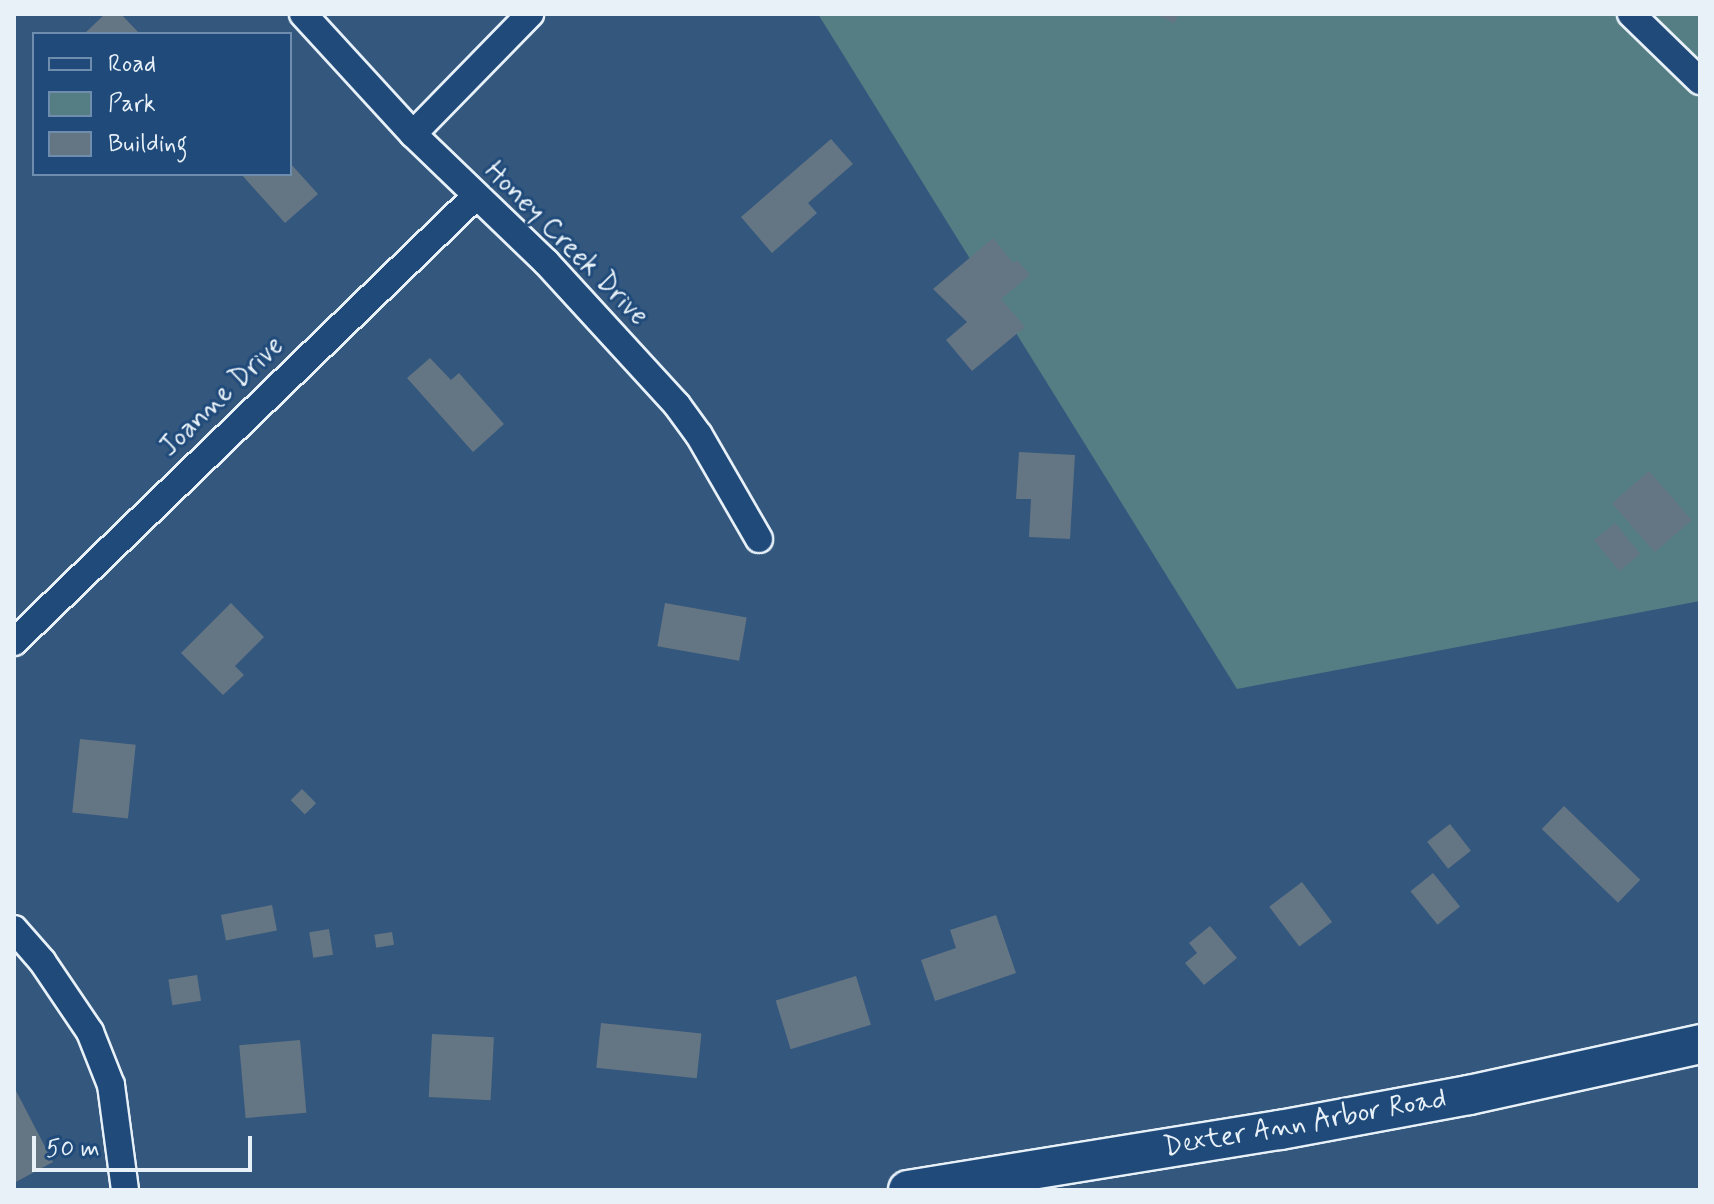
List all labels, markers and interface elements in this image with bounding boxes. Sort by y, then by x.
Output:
legend [32,32,292,176]
text: Road [108,49,156,80]
text: Park [108,89,156,120]
text: Building [108,129,188,160]
street label: Honey Creek Drive [477,155,655,333]
street label: Joanne Drive [153,330,291,464]
street label: Dexter Ann Arbor Road [1164,1083,1446,1165]
scale bar [36,1120,256,1170]
text: 50 m [46,1134,100,1165]

